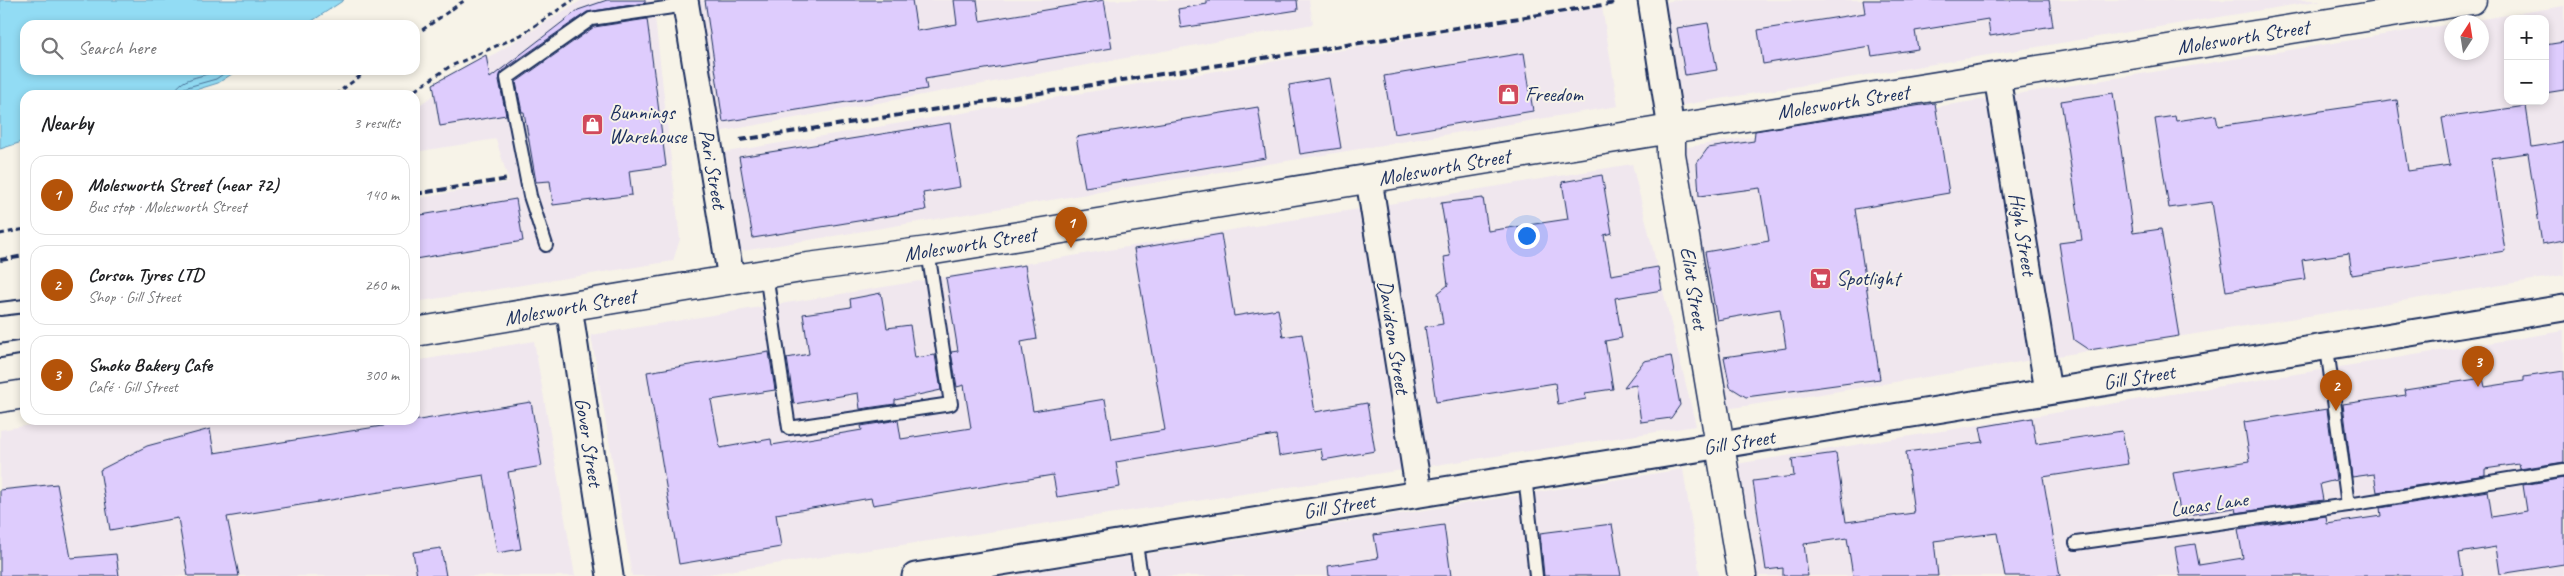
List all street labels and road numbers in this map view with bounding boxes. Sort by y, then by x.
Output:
street label: Molesworth Street [2175,13,2314,60]
street label: Molesworth Street [1775,78,1914,125]
street label: Pari Street [693,127,733,213]
street label: Molesworth Street [1376,142,1515,191]
street label: High Street [2004,191,2043,279]
street label: Molesworth Street [902,220,1041,267]
street label: Eliot Street [1675,245,1714,333]
street label: Davidson Street [1372,278,1416,398]
street label: Molesworth Street [502,282,641,331]
street label: Gill Street [2101,358,2179,395]
street label: Gover Street [569,396,609,490]
street label: Gill Street [1701,423,1779,460]
street label: Lucas Lane [2169,485,2251,522]
street label: Gill Street [1301,487,1379,524]

